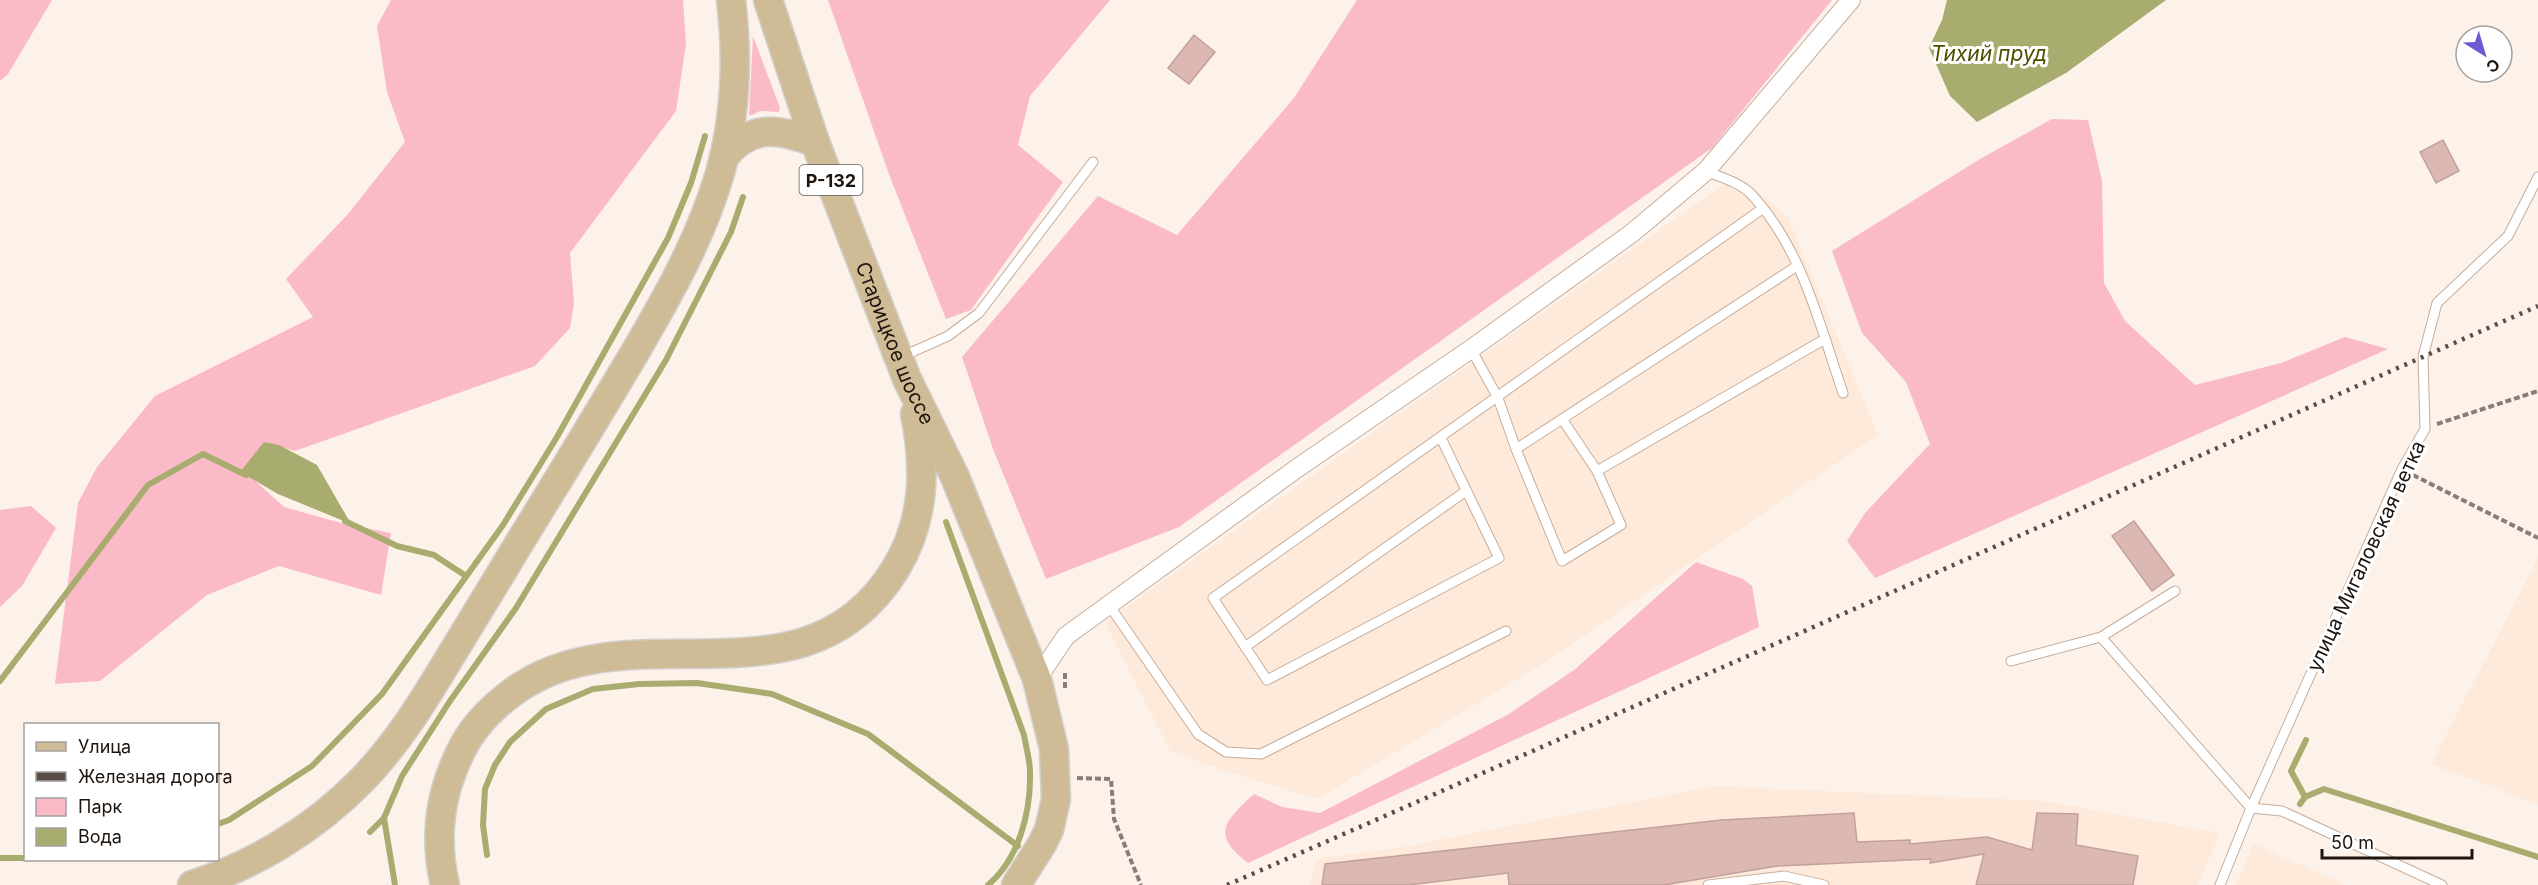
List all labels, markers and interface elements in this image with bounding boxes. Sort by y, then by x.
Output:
north arrow [2454,24,2514,84]
water label: Тихий пруд [1931,41,2047,66]
text: С [2482,54,2504,78]
road number: Р-132 [800,165,862,195]
street label: Старицкое шоссе [851,258,939,428]
street label: улица Мигаловская ветка [2302,437,2430,675]
legend [24,723,219,861]
text: Улица [78,736,131,757]
text: Железная дорога [78,766,233,787]
text: Парк [78,796,123,817]
scale bar [2322,822,2472,860]
text: Вода [78,826,122,847]
text: 50 m [2331,832,2374,853]

